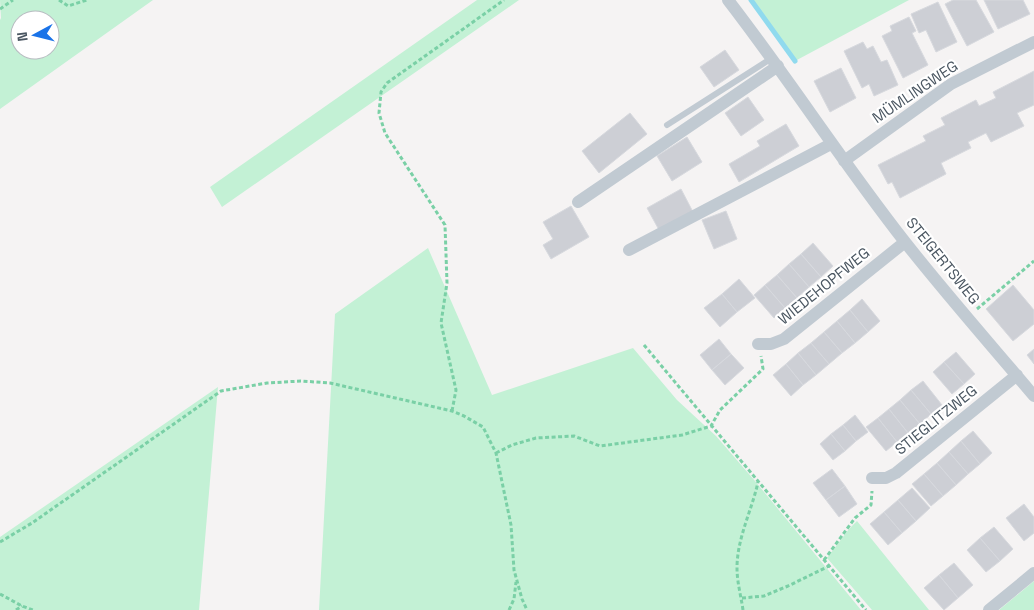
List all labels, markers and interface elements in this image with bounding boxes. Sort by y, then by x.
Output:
north arrow [10,10,60,60]
text: N [13,31,32,42]
street label: MÜMLINGWEG [868,56,961,127]
street label: STEIGERTSWEG [902,213,984,308]
street label: WIEDEHOPFWEG [774,243,873,328]
street label: STIEGLITZWEG [891,381,981,459]

